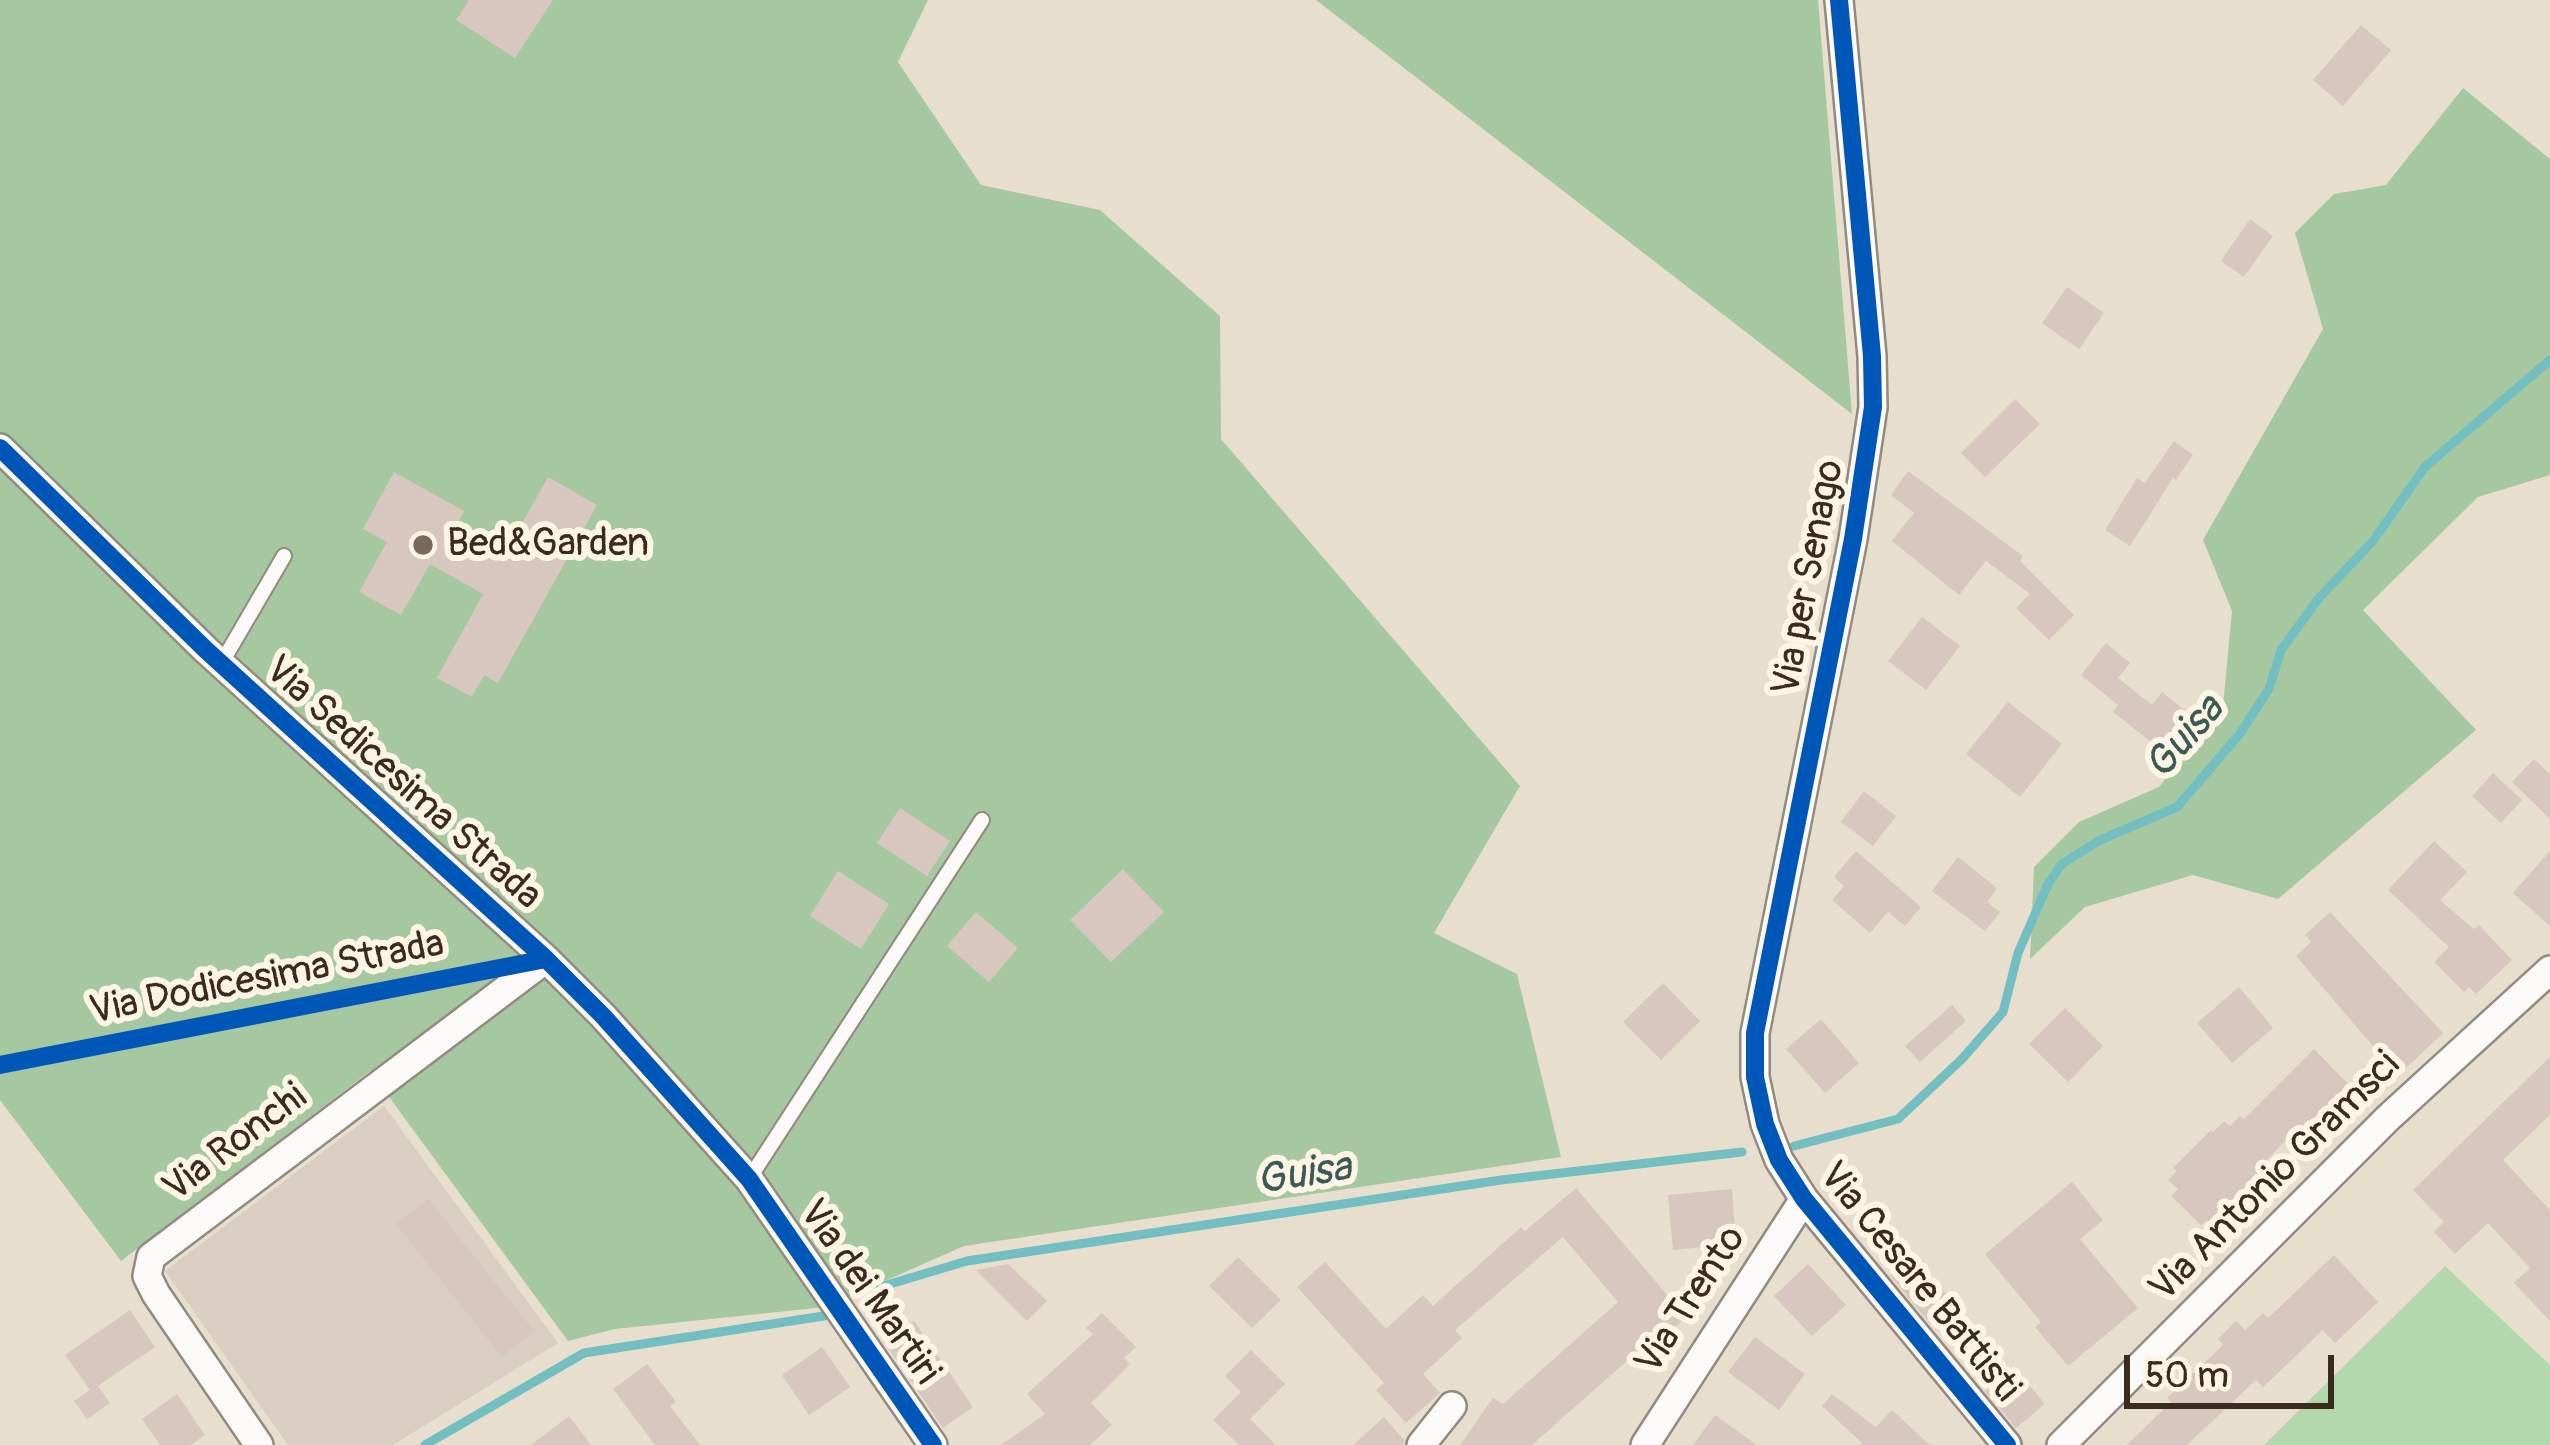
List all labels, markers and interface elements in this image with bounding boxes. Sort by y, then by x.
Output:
street label: Via per Senago [1764,456,1856,700]
place label: Bed&Garden [447,522,649,568]
marker: Bed&Garden [410,532,436,558]
street label: Via Sedicesima Strada [254,647,550,921]
water label: Guisa [2136,687,2236,791]
street label: Via Dodicesima Strada [86,922,448,1036]
street label: Via Antonio Gramsci [2141,1043,2411,1313]
street label: Via Ronchi [155,1075,317,1213]
water label: Guisa [1253,1144,1355,1208]
street label: Via Cesare Battisti [1807,1154,2029,1412]
street label: Via dei Martiri [787,1192,949,1394]
street label: Via Trento [1627,1218,1757,1384]
scale bar [2130,1331,2340,1405]
text: 50 m [2145,1353,2229,1398]

